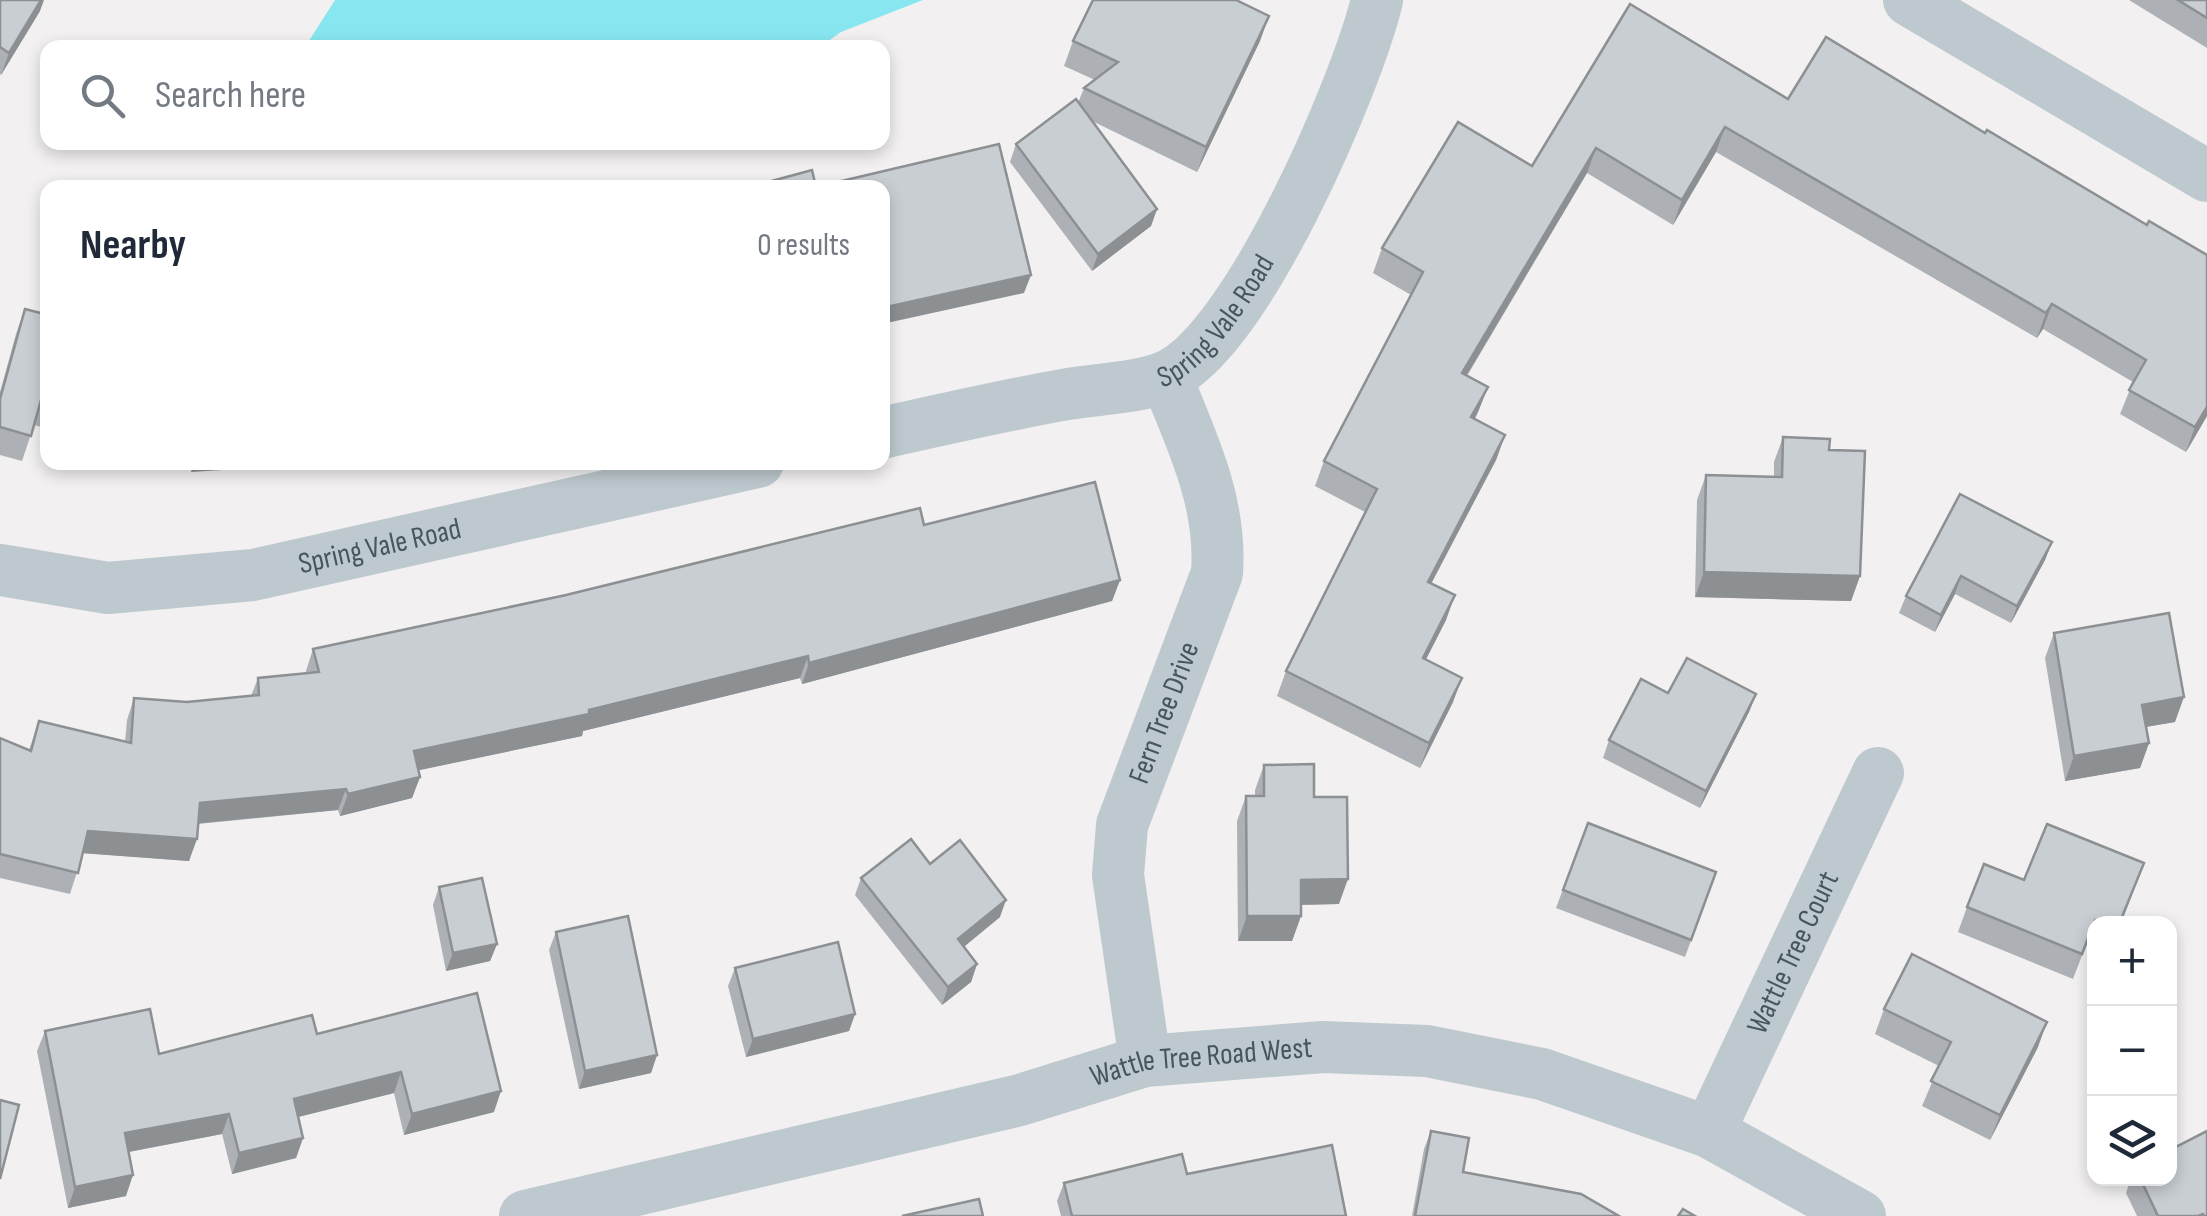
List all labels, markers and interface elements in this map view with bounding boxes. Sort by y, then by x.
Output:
search box [40,40,890,150]
icon: search [75,68,130,123]
text: Search here [155,73,306,118]
text: Nearby [80,220,186,271]
text: 0 results [757,226,850,265]
street label: Spring Vale Road [1152,249,1282,396]
street label: Spring Vale Road [295,511,465,582]
street label: Fern Tree Drive [1121,637,1207,789]
street label: Wattle Tree Court [1740,866,1847,1040]
map controls [2087,916,2177,1186]
button: + [2087,916,2177,1006]
button: − [2087,1006,2177,1096]
street label: Wattle Tree Road West [1086,1030,1313,1095]
button: layers [2087,1096,2177,1186]

